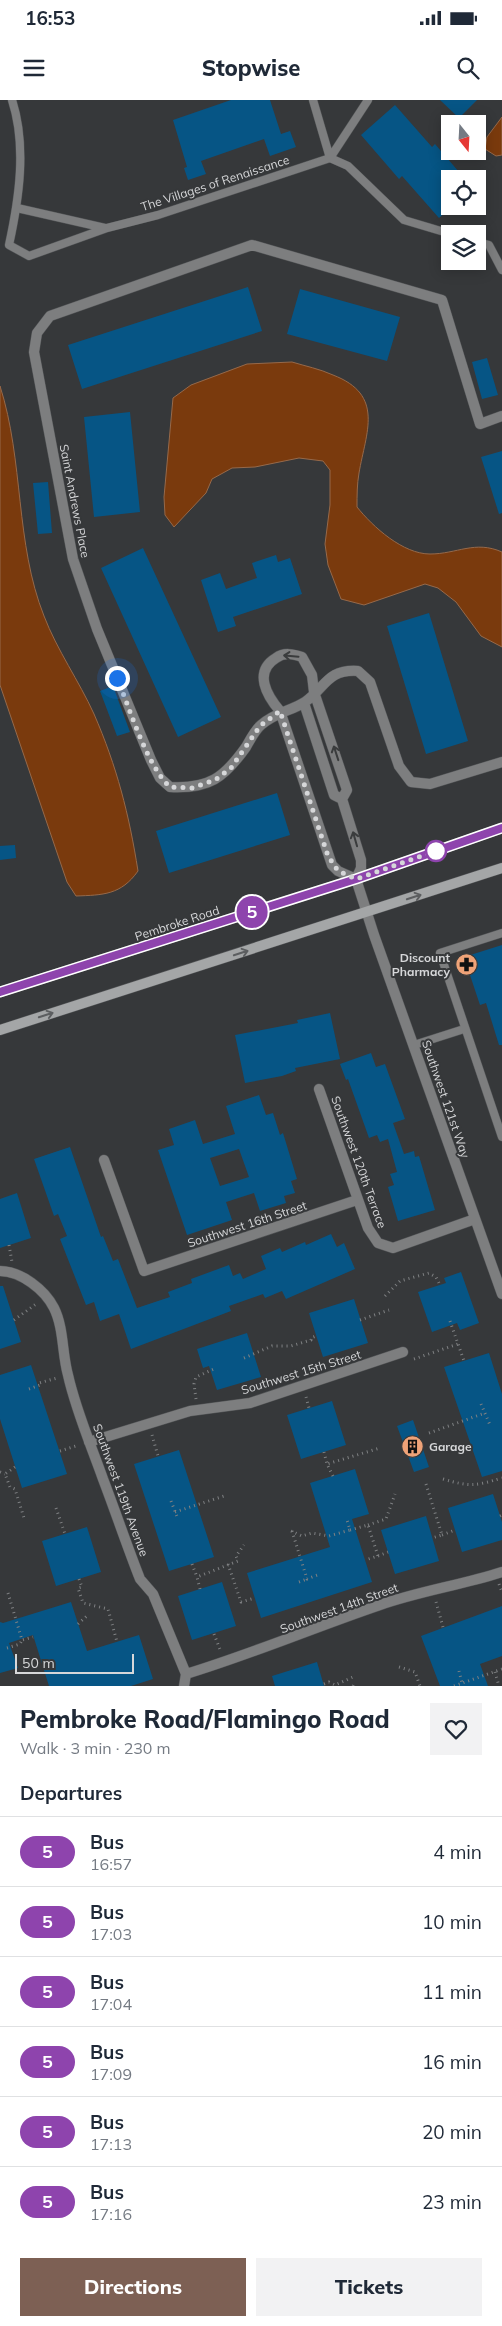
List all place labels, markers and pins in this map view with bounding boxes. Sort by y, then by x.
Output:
unlabelled marker [425,840,447,862]
place label: Discount Pharmacy [392,950,450,979]
pharmacy icon: Discount Pharmacy [454,952,478,976]
building icon: Garage [401,1434,425,1458]
place label: Garage [429,1439,472,1454]

